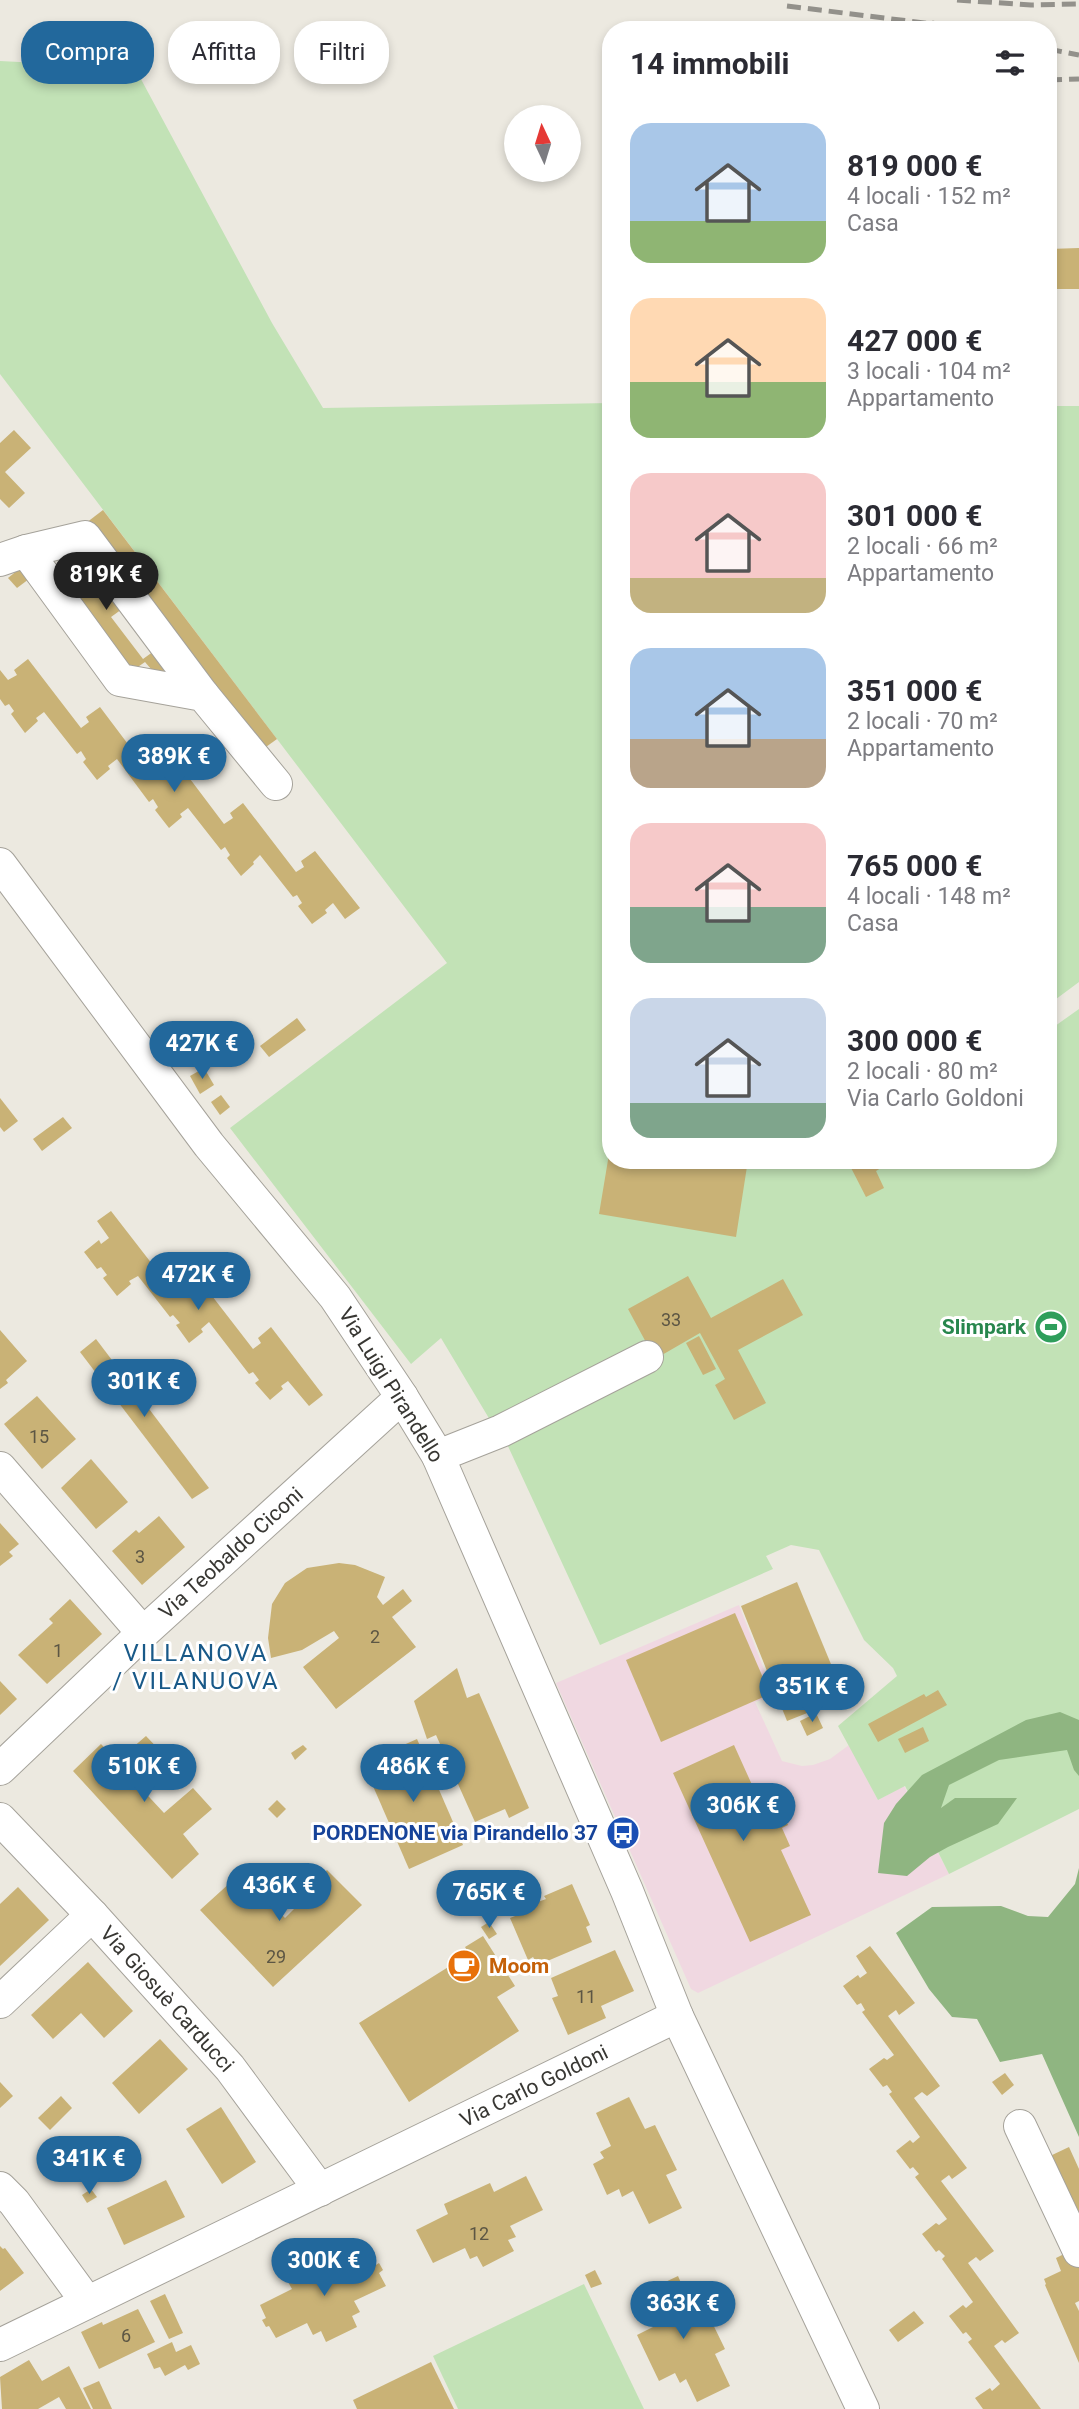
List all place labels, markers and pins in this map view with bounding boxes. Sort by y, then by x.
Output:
pin: 819K € [49,552,163,612]
pin: 389K € [117,734,231,794]
pin: 427K € [145,1021,259,1081]
pin: 472K € [141,1252,255,1312]
sports icon: Slimpark [1032,1308,1070,1346]
place label: Slimpark [942,1315,1027,1339]
pin: 301K € [87,1360,201,1419]
pin: 351K € [755,1664,869,1724]
pin: 510K € [87,1744,201,1804]
pin: 486K € [356,1744,470,1804]
pin: 306K € [686,1784,800,1843]
bus stop icon: PORDENONE via Pirandello 37 [604,1814,642,1852]
place label: PORDENONE via Pirandello 37 [312,1821,598,1845]
pin: 436K € [222,1864,336,1923]
pin: 765K € [432,1870,546,1930]
cafe icon: Moom [445,1947,483,1985]
place label: Moom [489,1954,549,1978]
pin: 341K € [32,2136,146,2196]
pin: 300K € [267,2238,381,2298]
pin: 363K € [626,2282,740,2341]

